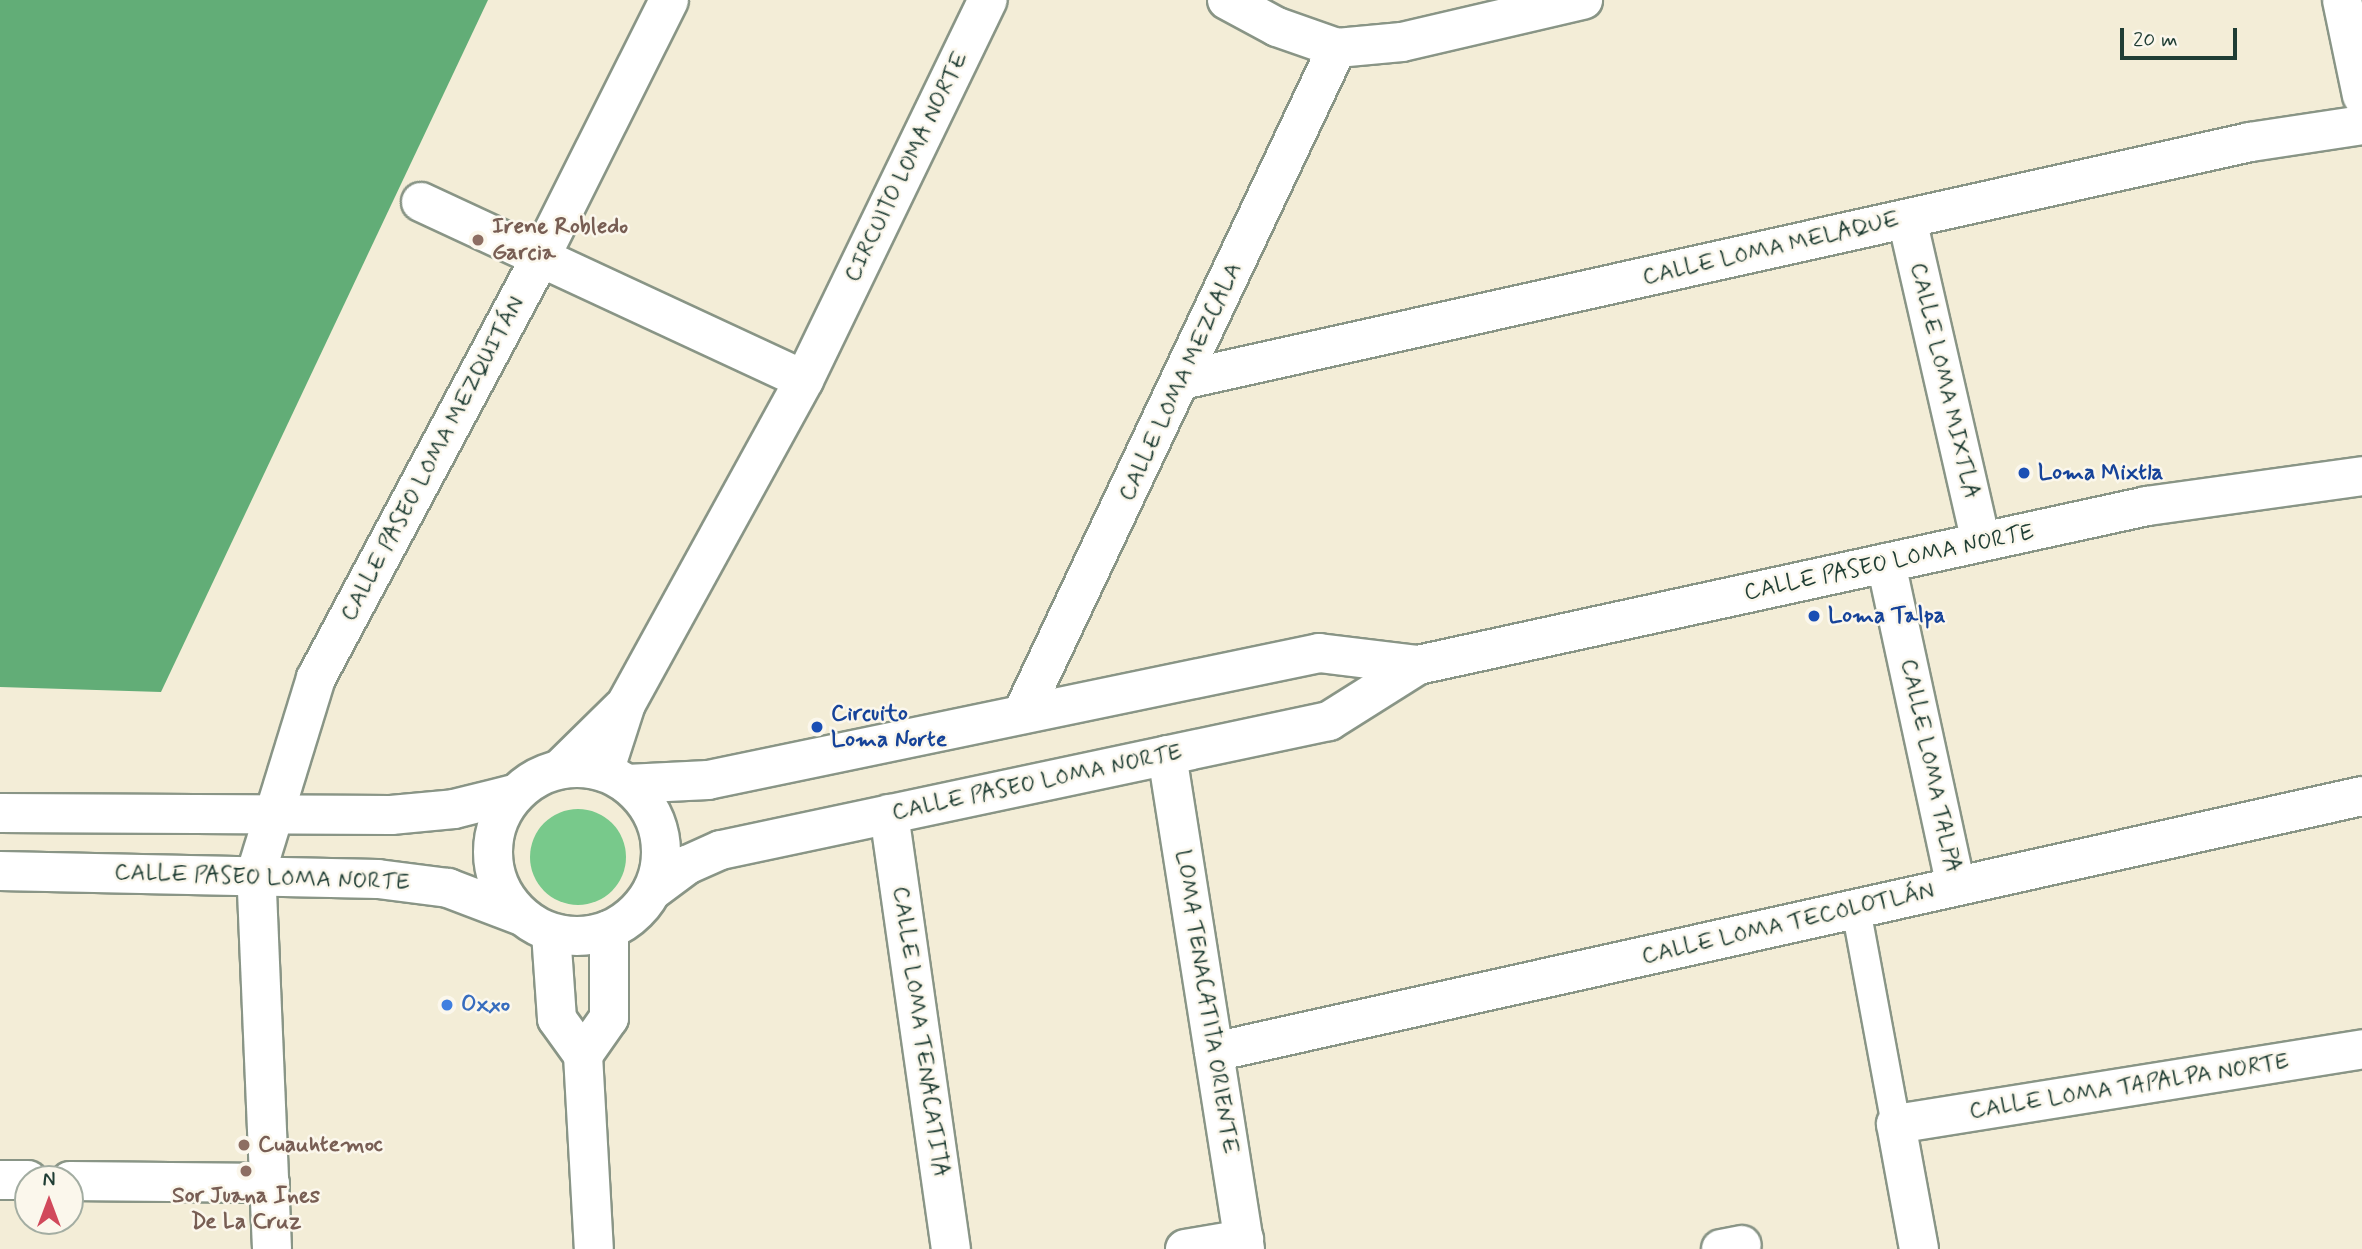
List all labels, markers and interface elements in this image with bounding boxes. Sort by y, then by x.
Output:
scale bar [2124,14,2241,58]
text: 20 m [2133,26,2178,54]
street label: CIRCUITO LOMA NORTE [838,45,976,289]
street label: CALLE LOMA MELAQUE [1643,207,1899,291]
place label: Irene Robledo Garcia [492,213,626,267]
marker: Irene Robledo Garcia [470,232,486,248]
street label: CALLE LOMA MEZCALA [1114,259,1248,505]
street label: CALLE LOMA MIXTLA [1903,259,1985,503]
street label: CALLE PASEO LOMA MEZQUITÁN [337,295,529,623]
place label: Loma Mixtla [2038,459,2166,487]
marker: Loma Mixtla [2016,465,2032,481]
street label: CALLE PASEO LOMA NORTE [1739,518,2039,608]
place label: Loma Talpa [1828,602,1938,630]
marker: Loma Talpa [1806,608,1822,624]
street label: CALLE LOMA TALPA [1894,657,1966,875]
place label: Circuito Loma Norte [831,700,950,754]
marker: Circuito Loma Norte [809,719,825,735]
street label: CALLE PASEO LOMA NORTE [887,738,1187,828]
street label: LOMA TENACATITA ORIENTE [1168,845,1244,1159]
street label: CALLE PASEO LOMA NORTE [111,859,413,897]
street label: CALLE LOMA TECOLOTLÁN [1645,878,1931,970]
street label: CALLE LOMA TENACATITA [886,888,954,1176]
place label: Oxxo [461,991,510,1019]
marker: Oxxo [439,997,455,1013]
street label: CALLE LOMA TAPALPA NORTE [1966,1048,2292,1126]
place label: Cuauhtemoc [258,1131,383,1159]
marker: Cuauhtemoc [236,1137,252,1153]
marker: Sor Juana Ines De La Cruz [238,1163,254,1179]
north arrow [14,1165,84,1235]
text: N [43,1168,55,1193]
place label: Sor Juana Ines De La Cruz [171,1182,321,1236]

